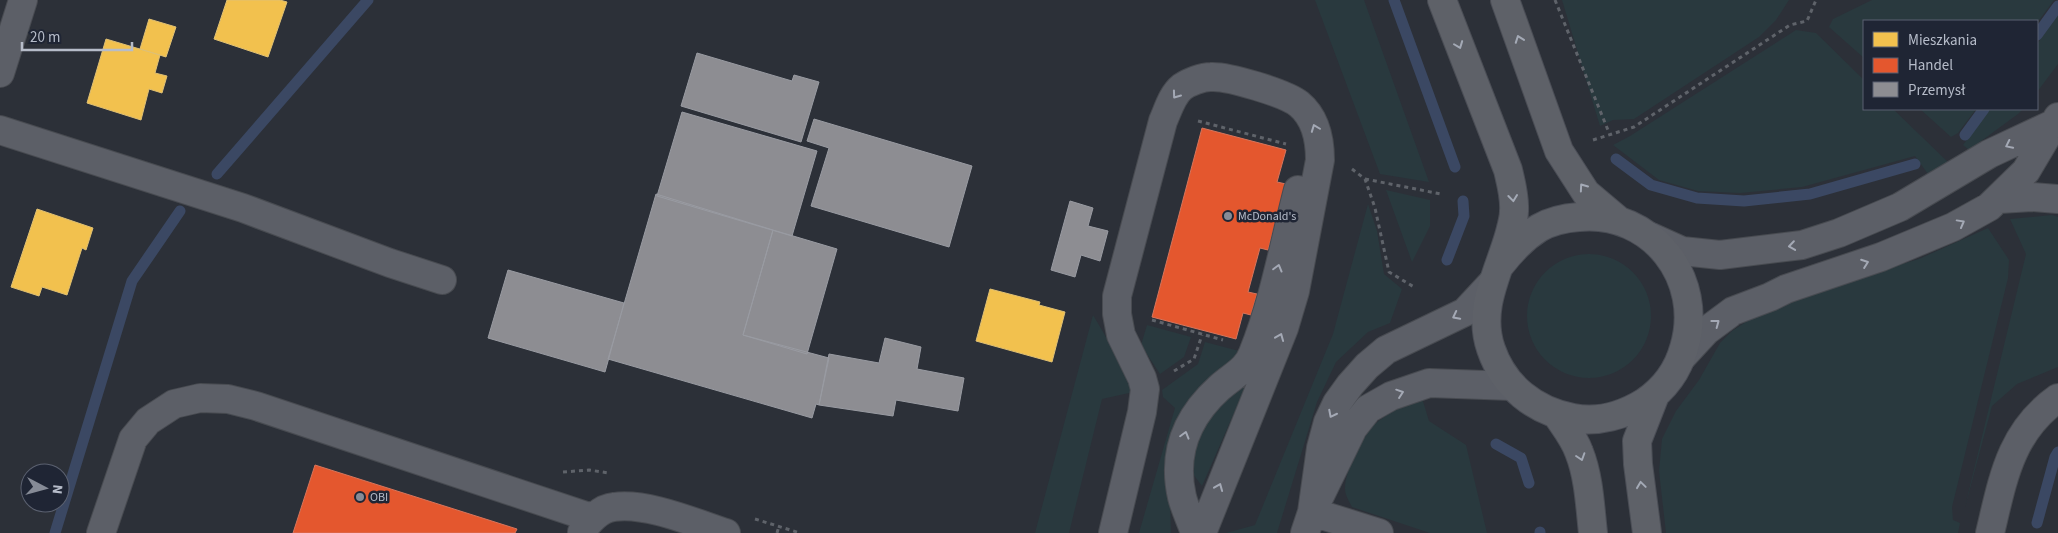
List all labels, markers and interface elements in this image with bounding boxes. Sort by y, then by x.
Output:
scale bar [22,20,132,52]
legend [1863,20,2038,110]
text: 20 m [30,27,60,48]
text: Mieszkania [1908,30,1977,51]
one-way arrow [1515,35,1525,44]
one-way arrow [1454,41,1464,49]
text: Handel [1908,55,1953,76]
text: Przemysł [1908,80,1966,101]
one-way arrow [1173,89,1182,99]
one-way arrow [1311,124,1321,132]
one-way arrow [2005,138,2014,149]
one-way arrow [1580,183,1589,193]
one-way arrow [1507,195,1518,203]
place label: McDonald's [1238,208,1296,225]
marker: McDonald's [1222,210,1234,222]
one-way arrow [1955,219,1964,229]
one-way arrow [1788,241,1797,251]
one-way arrow [1861,259,1869,269]
one-way arrow [1272,263,1283,272]
one-way arrow [1452,310,1461,320]
one-way arrow [1710,321,1719,329]
one-way arrow [1274,333,1285,342]
one-way arrow [1395,389,1404,399]
one-way arrow [1328,409,1338,418]
one-way arrow [1180,431,1190,439]
one-way arrow [1575,452,1585,461]
north arrow [20,463,70,513]
one-way arrow [1636,480,1647,488]
text: N [47,484,67,495]
one-way arrow [1214,484,1224,492]
place label: OBI [370,489,388,506]
marker: OBI [354,491,366,503]

